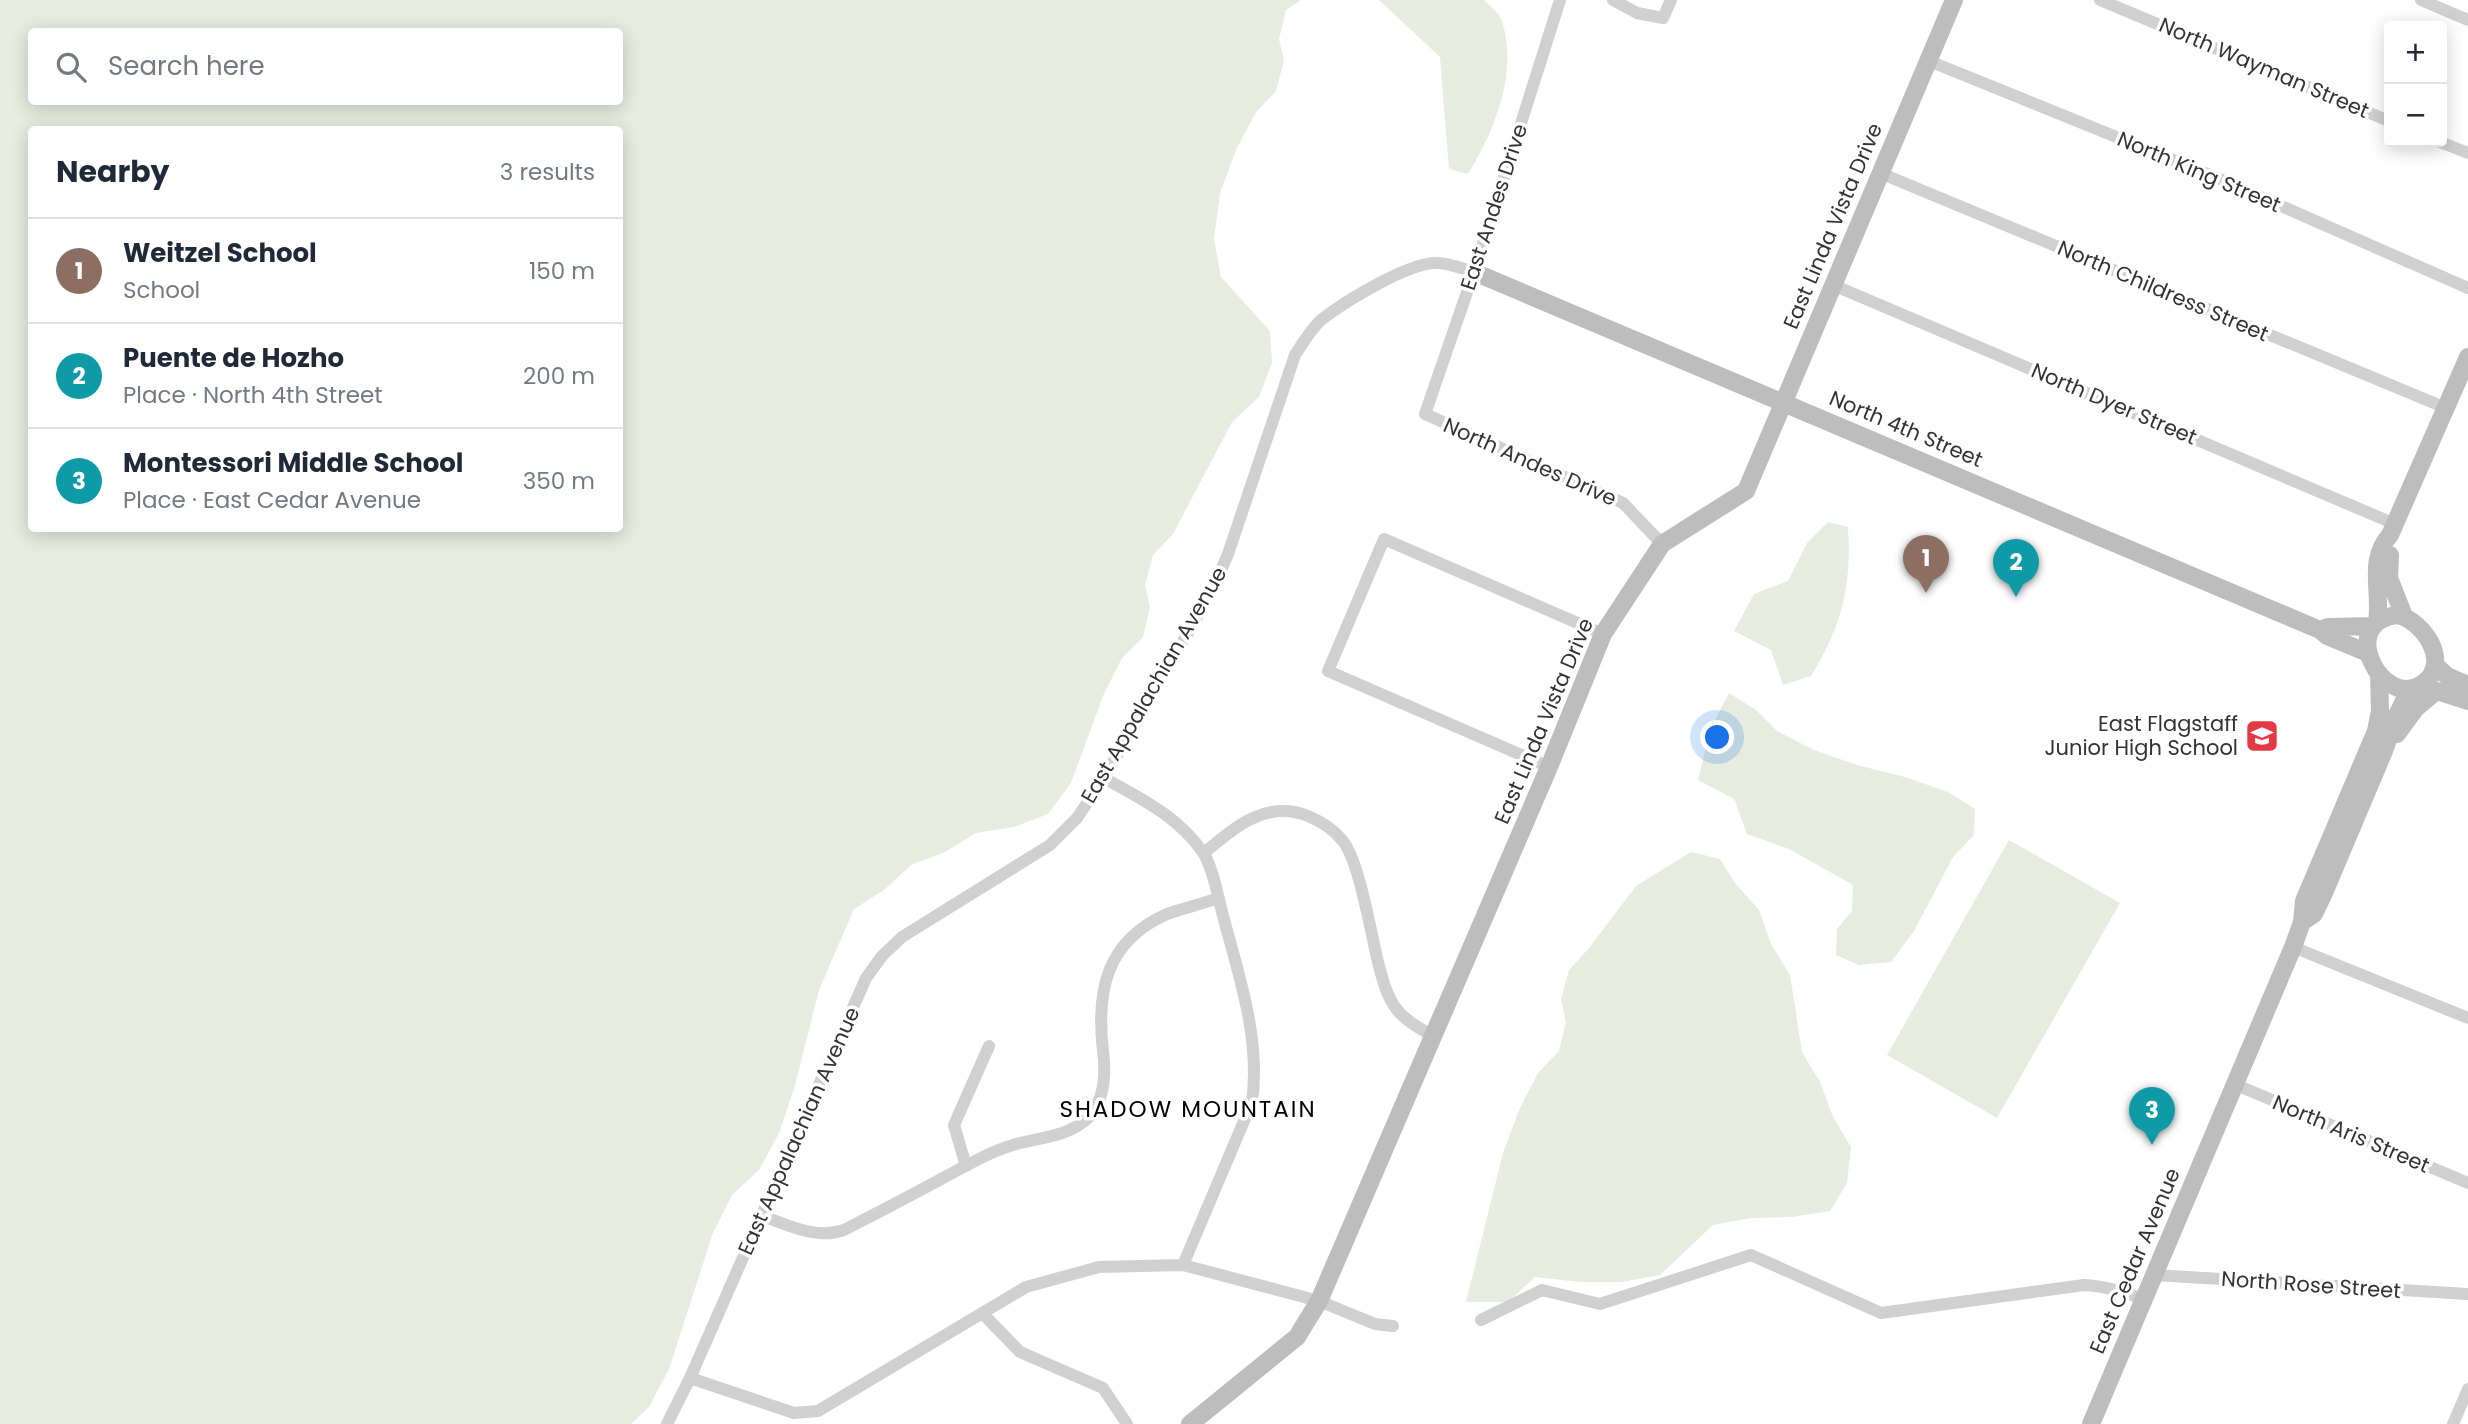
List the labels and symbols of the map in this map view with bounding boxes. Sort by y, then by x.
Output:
street label: North Wayman Street [2155,10,2374,125]
street label: East Linda Vista Drive [1776,118,1889,333]
street label: East Andes Drive [1453,120,1534,294]
street label: North King Street [2113,124,2285,219]
street label: North Childress Street [2053,233,2273,348]
street label: North Dyer Street [2027,356,2201,452]
street label: North 4th Street [1825,383,1987,474]
street label: North Andes Drive [1439,410,1621,513]
pin: 1 [1903,535,1949,593]
pin: 2 [1993,539,2039,597]
street label: East Appalachian Avenue [1074,561,1233,808]
street label: East Linda Vista Drive [1487,613,1600,828]
place label: East Flagstaff Junior High School [2044,709,2238,762]
school or university icon: East Flagstaff Junior High School [2243,717,2281,755]
your location [1700,720,1734,754]
street label: East Appalachian Avenue [731,1002,866,1259]
pin: 3 [2129,1087,2175,1145]
street label: North Aris Street [2268,1087,2434,1180]
district label: SHADOW MOUNTAIN [1059,1093,1317,1125]
street label: East Cedar Avenue [2082,1163,2187,1358]
street label: North Rose Street [2220,1264,2402,1305]

